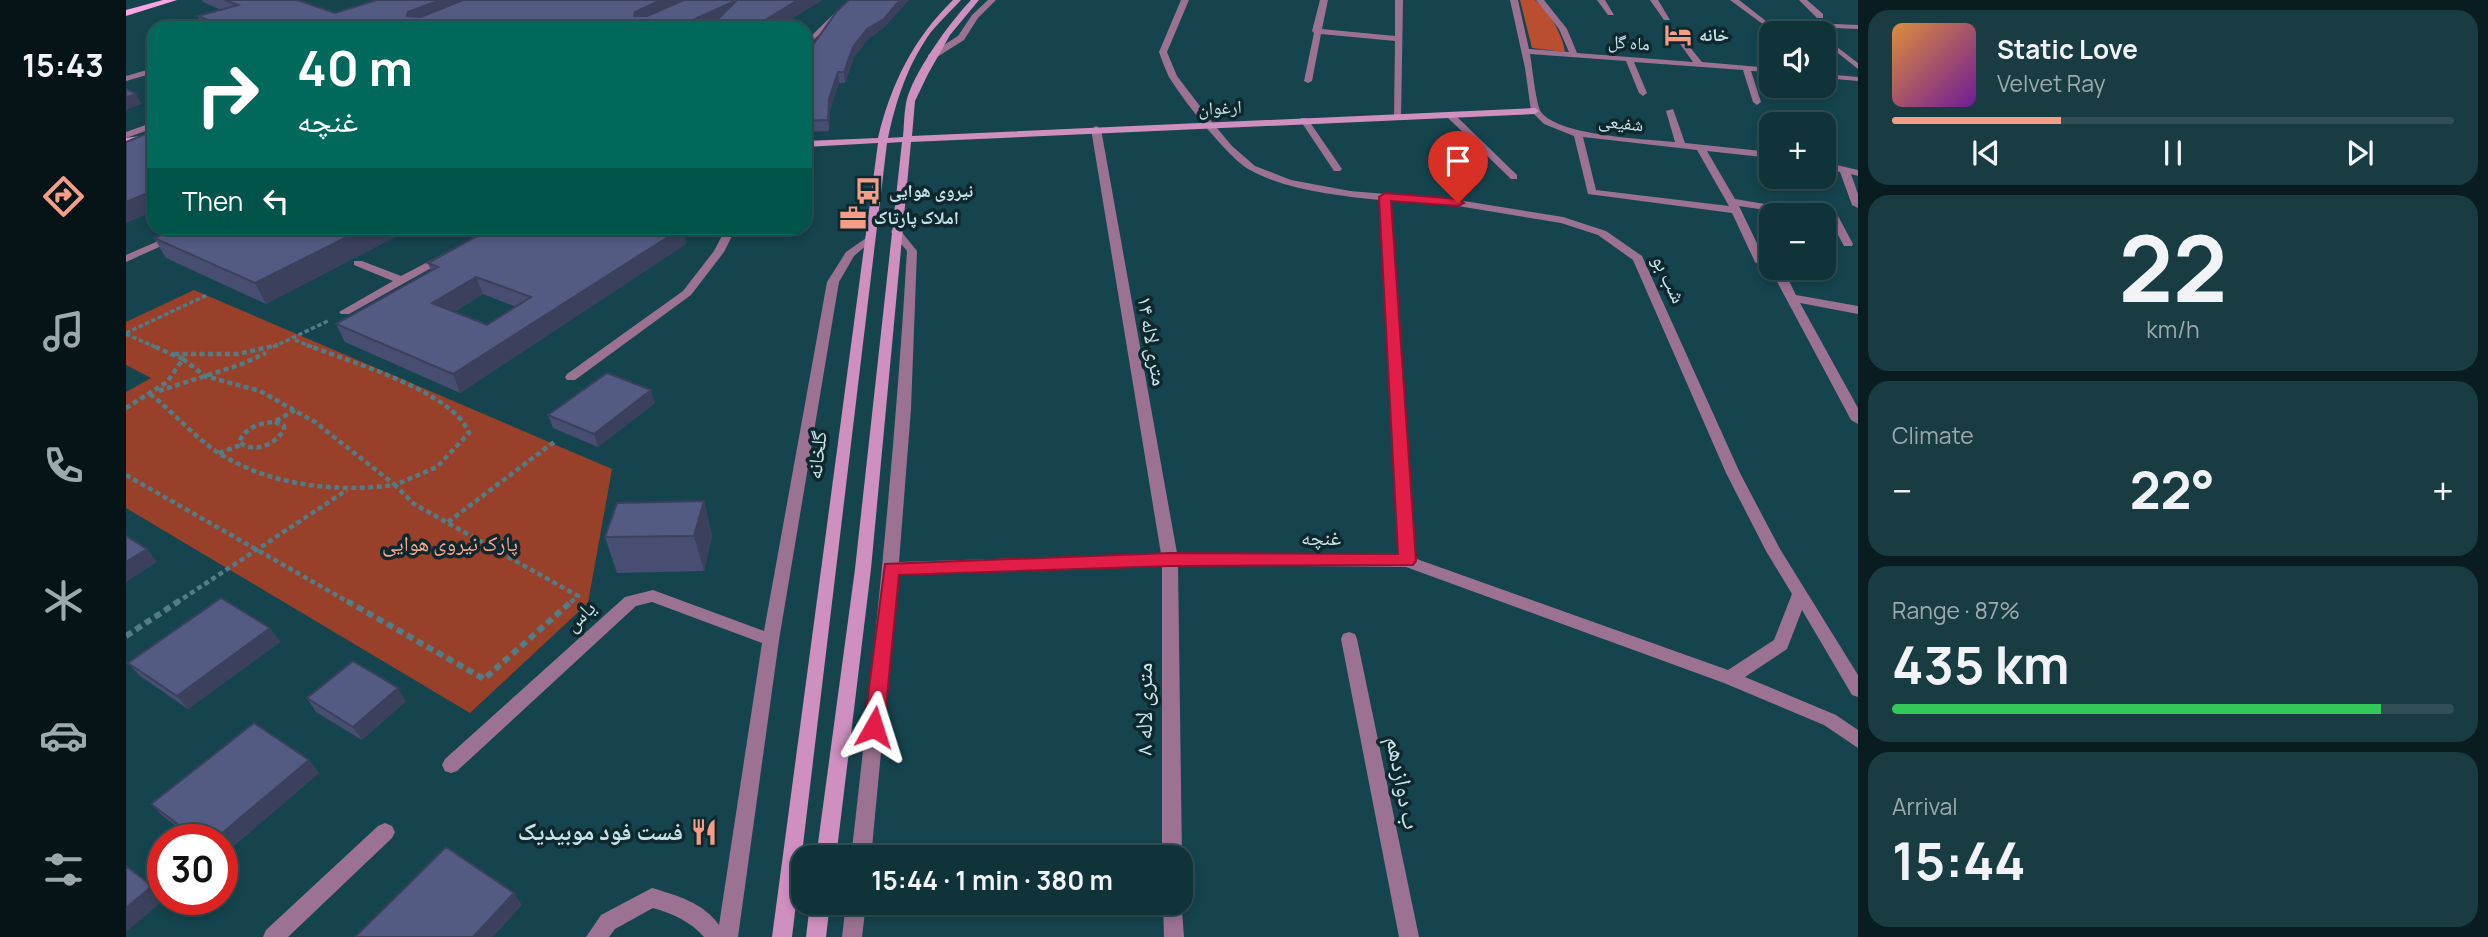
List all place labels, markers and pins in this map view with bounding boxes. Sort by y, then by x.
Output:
hotel icon: خانه [1663,20,1693,50]
place label: خانه [1699,22,1730,46]
pin [1428,131,1488,203]
bus stop icon: نیروی هوایی [853,176,883,206]
place label: نیروی هوایی [889,178,973,202]
office icon: املاک پارتاک [838,203,868,233]
place label: املاک پارتاک [874,205,959,229]
place label: فست فود موبیدیک [518,814,683,847]
restaurant icon: فست فود موبیدیک [689,817,719,847]

